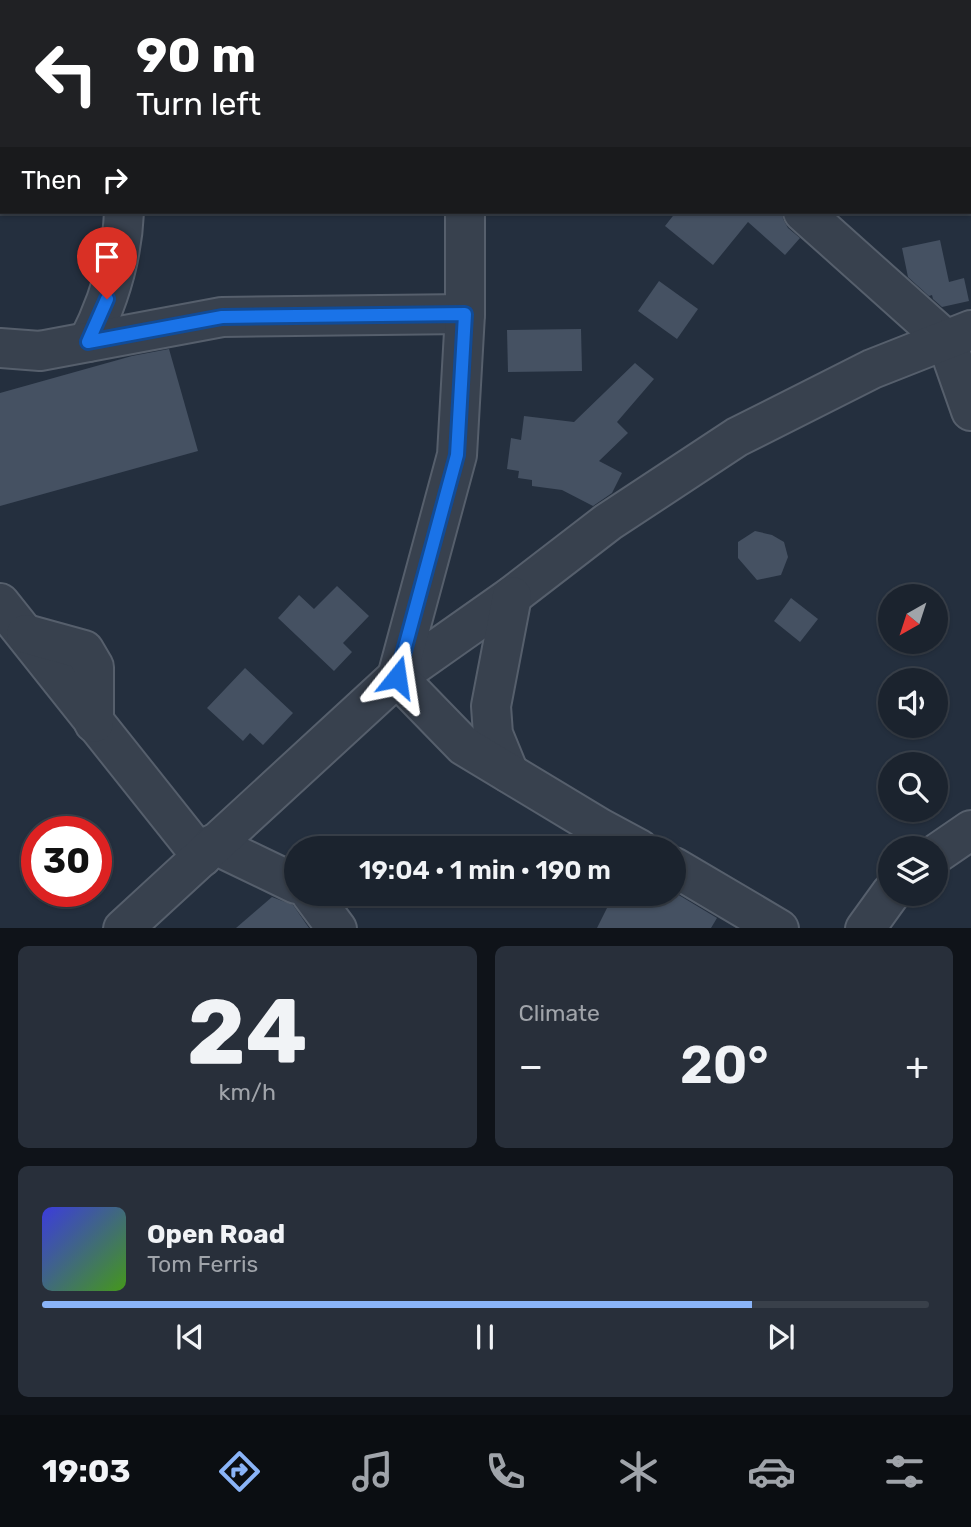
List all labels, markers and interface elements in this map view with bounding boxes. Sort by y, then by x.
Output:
text: 90 m [136,26,256,84]
icon: left [21,28,112,119]
text: Turn left [136,85,261,123]
icon: right [96,161,134,199]
text: Then [21,165,82,196]
pin [77,227,137,299]
icon: arrive [88,238,126,276]
north arrow [878,584,948,654]
map controls [878,584,948,906]
position arrow [360,640,434,714]
button: sound [878,668,948,738]
button: search [878,752,948,822]
speed limit sign: 30 [21,816,112,907]
button: layers [878,836,948,906]
text: 19:04 · 1 min · 190 m [359,855,611,886]
text: 24 [187,978,308,1086]
text: Climate [519,999,600,1027]
text: 20° [680,1034,769,1096]
text: − [519,1043,543,1089]
text: + [905,1043,929,1089]
text: km/h [219,1078,276,1106]
text: Open Road [147,1219,285,1250]
text: Tom Ferris [147,1250,258,1278]
icon: previous [171,1318,209,1356]
icon: pause [466,1318,504,1356]
icon: next [762,1318,800,1356]
icon: directions [215,1447,264,1496]
icon: music [348,1447,397,1496]
icon: phone [481,1447,530,1496]
icon: climate [614,1447,663,1496]
icon: car [747,1447,796,1496]
icon: filters [880,1447,929,1496]
text: 19:03 [42,1452,131,1490]

